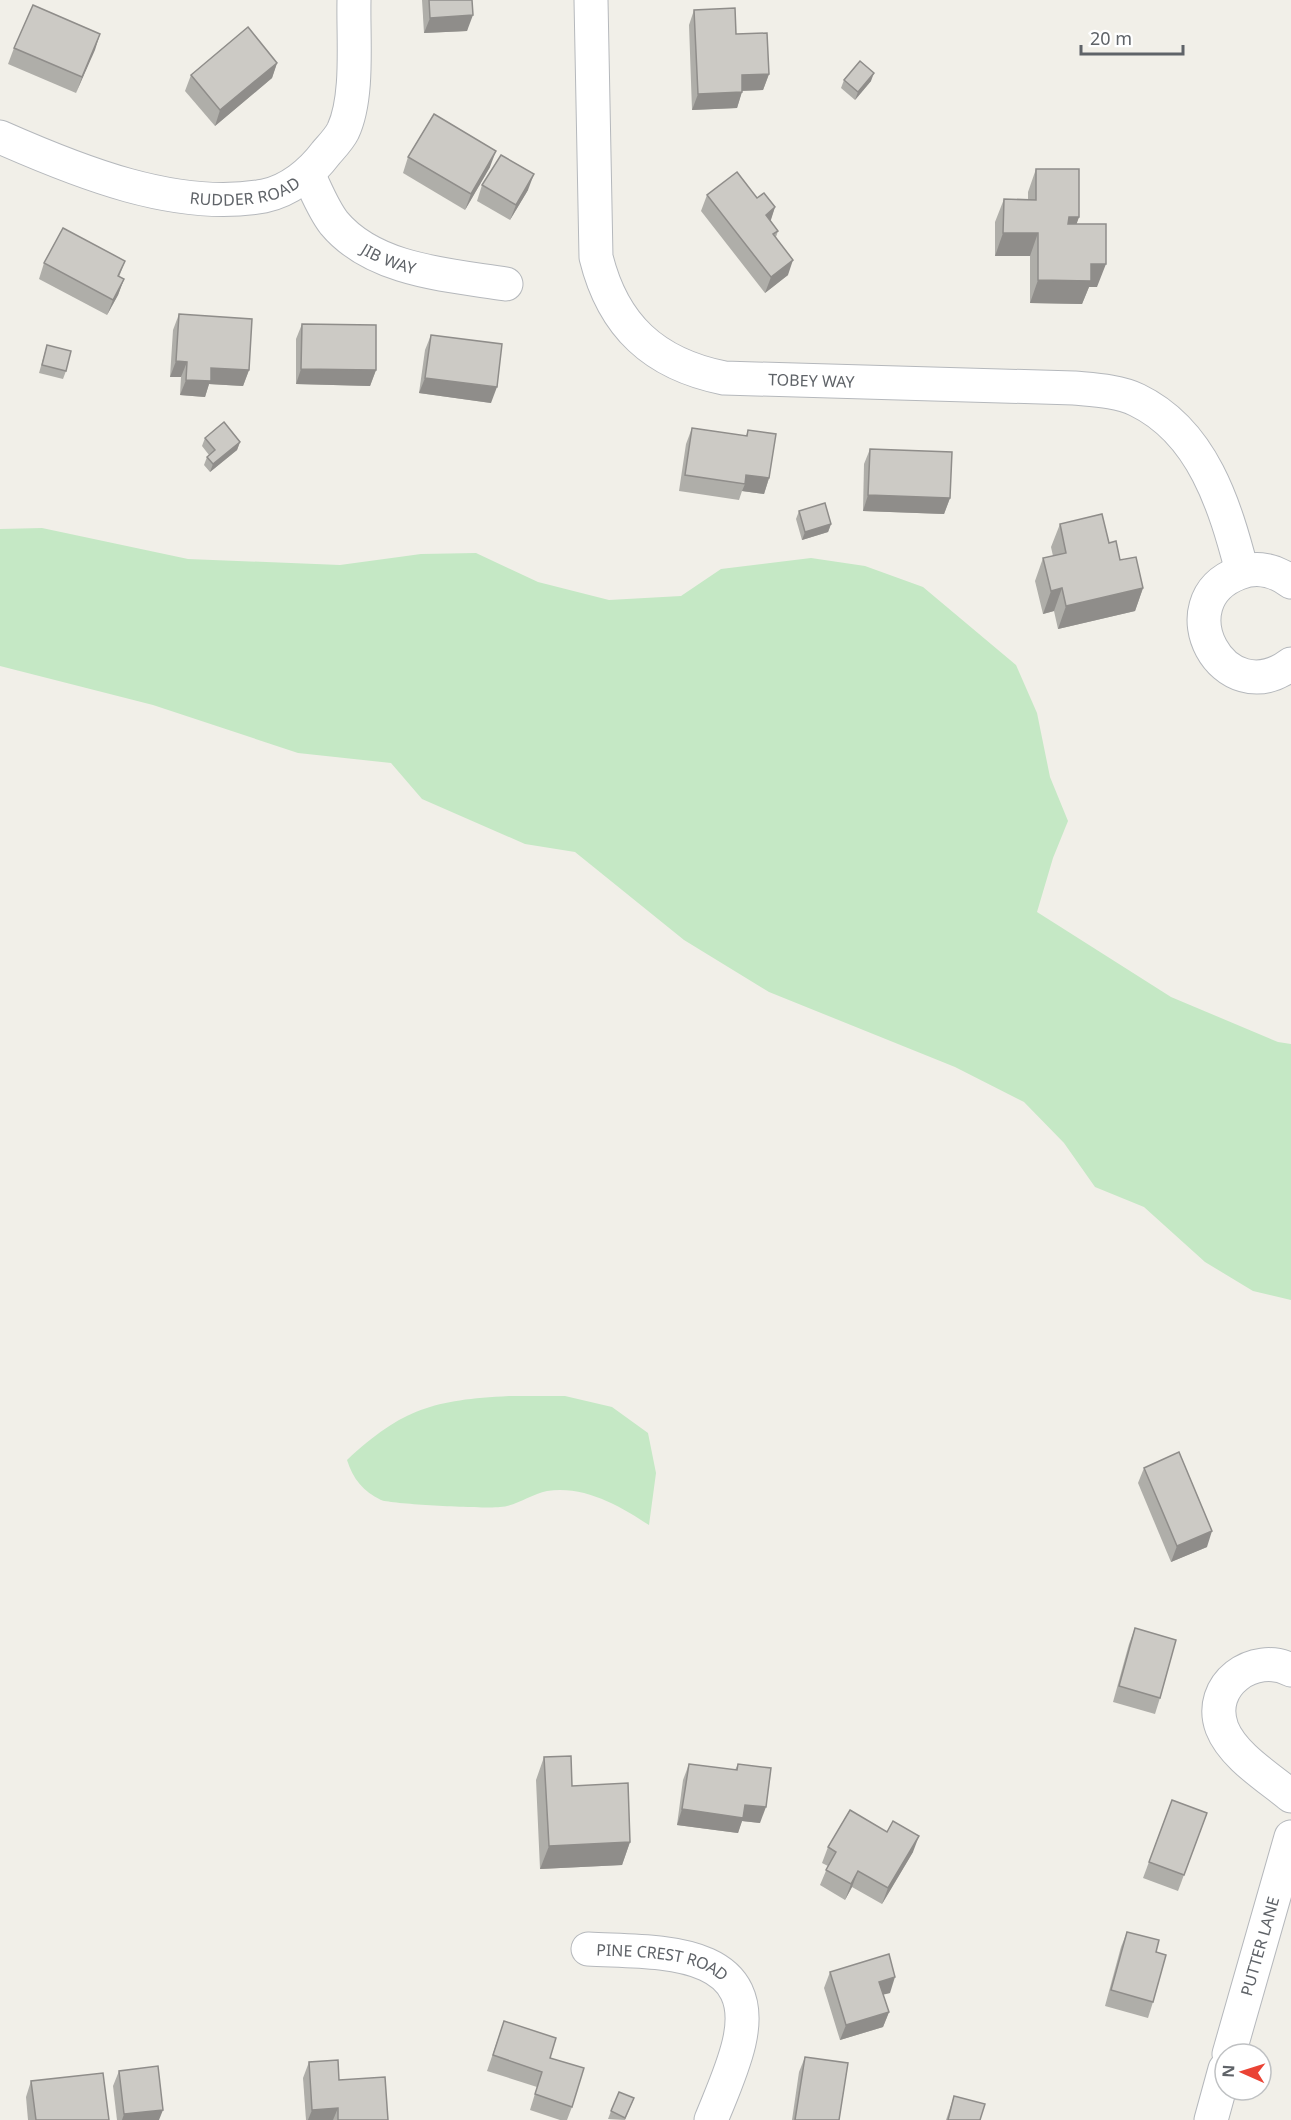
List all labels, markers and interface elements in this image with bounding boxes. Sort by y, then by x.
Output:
scale bar [1081,18,1183,56]
text: 20 m [1090,26,1132,50]
street label: RUDDER ROAD [189,171,304,211]
street label: JIB WAY [355,237,419,279]
street label: TOBEY WAY [768,368,856,393]
street label: PUTTER LANE [1235,1894,1284,1998]
street label: PINE CREST ROAD [596,1938,733,1986]
north arrow [1213,2042,1273,2102]
text: N [1217,2064,1239,2078]

